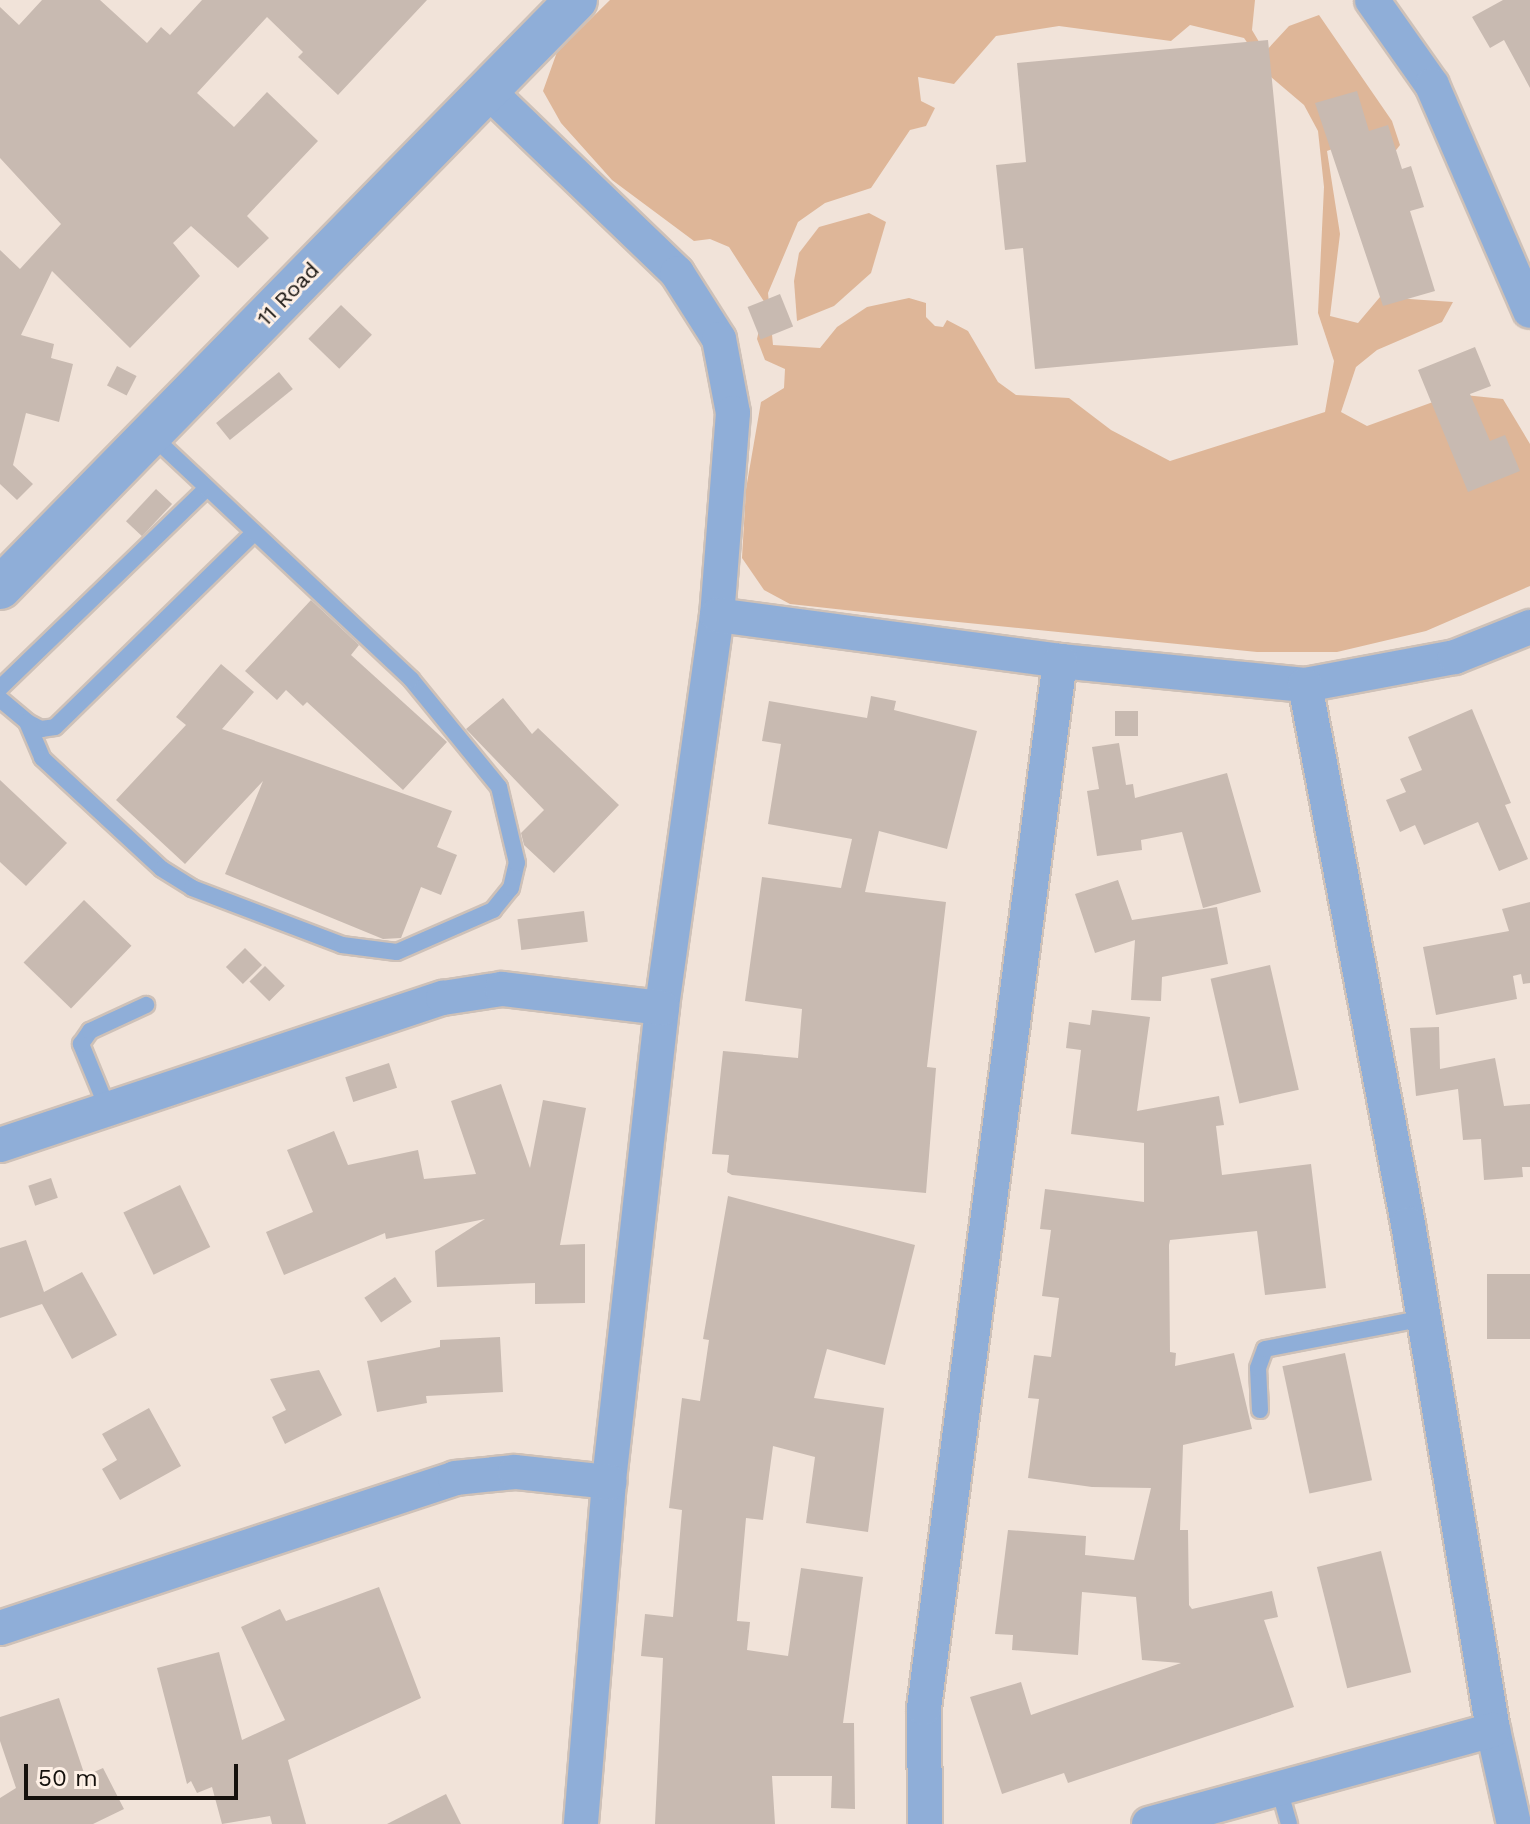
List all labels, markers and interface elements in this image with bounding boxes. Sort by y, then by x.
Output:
street label: 11 Road [251,257,325,331]
scale bar [28,1748,242,1798]
text: 50 m [38,1764,98,1792]

